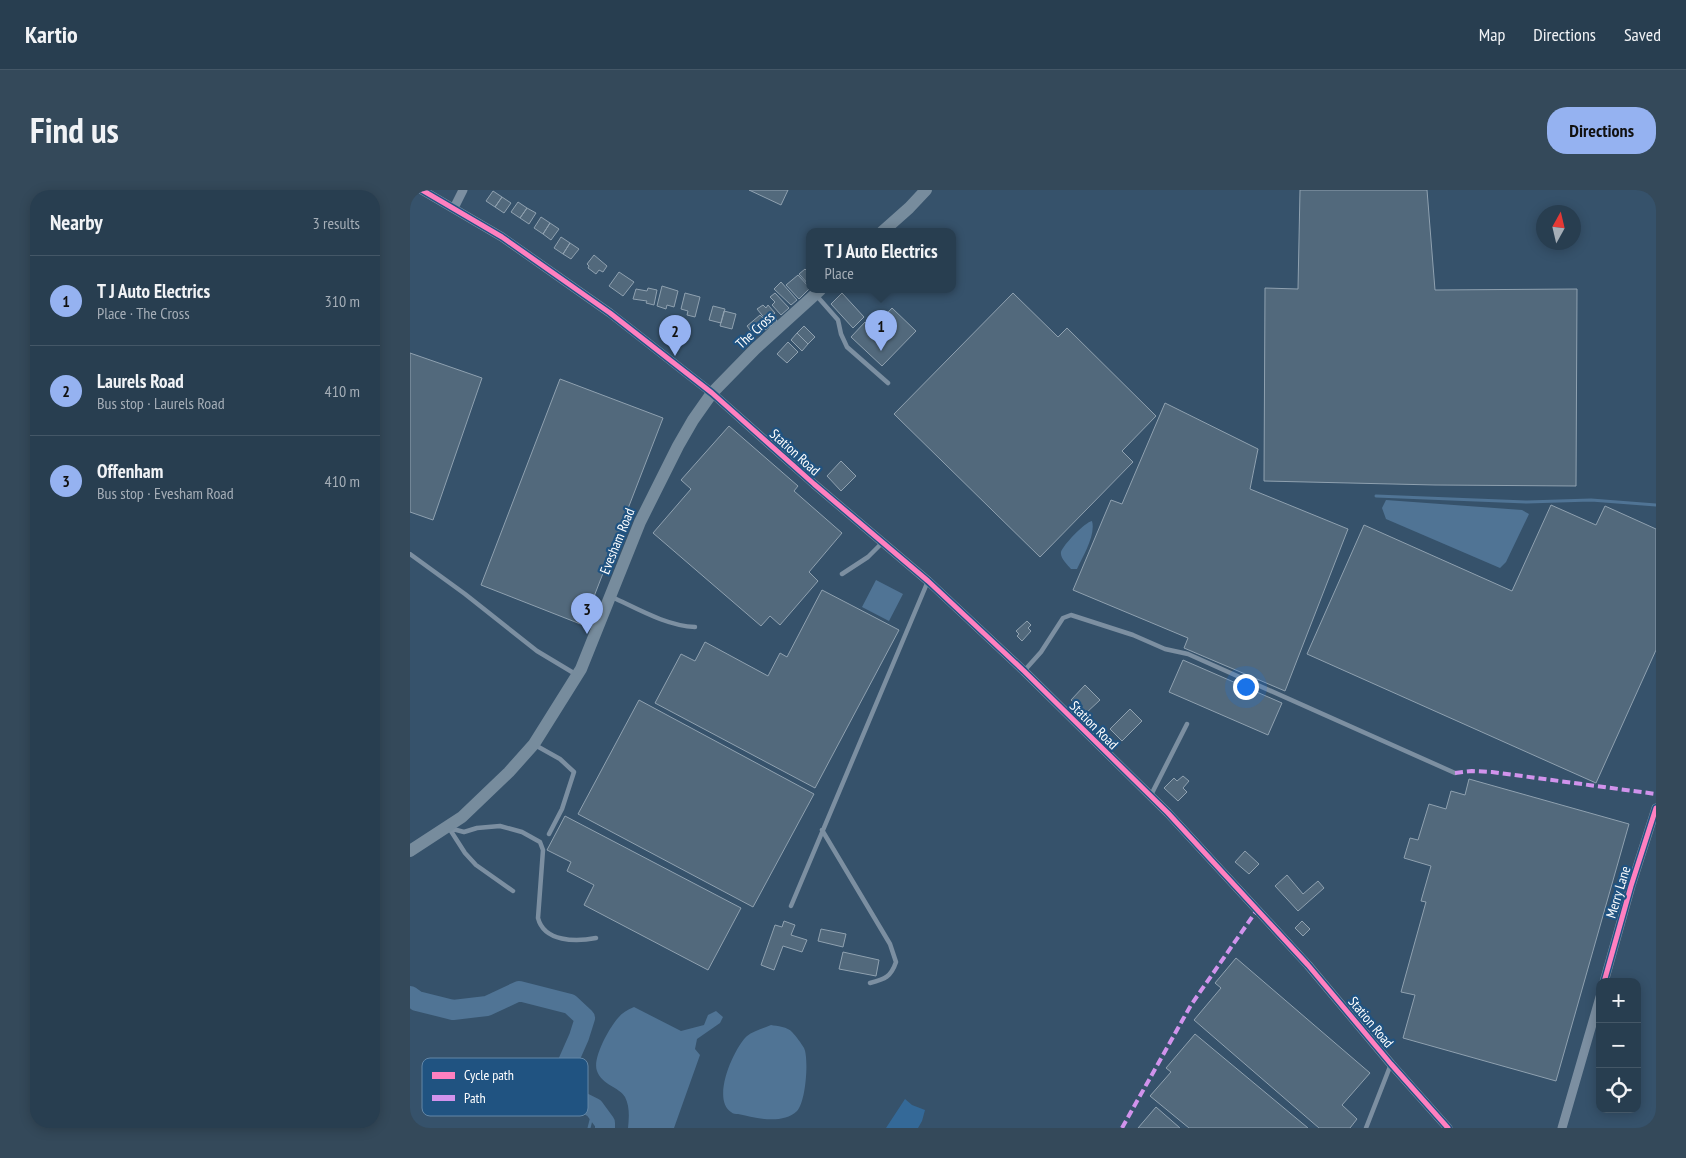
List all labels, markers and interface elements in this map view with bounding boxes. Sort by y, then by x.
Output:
text: Kartio [25,19,78,50]
text: Map [1479,23,1505,46]
text: Directions [1533,23,1596,46]
text: Saved [1624,23,1661,46]
text: Find us [30,107,119,153]
button: Directions [1547,107,1656,154]
north arrow [1536,205,1581,250]
text: Nearby [50,209,103,236]
text: 3 results [313,213,360,233]
popup [806,228,956,293]
text: T J Auto Electrics [824,239,938,263]
text: Place [824,263,854,283]
text: T J Auto Electrics [97,279,210,303]
text: 1 [62,291,70,311]
text: 310 m [325,291,360,311]
text: Place · The Cross [97,303,190,323]
street label: The Cross [732,307,778,353]
pin: 1 [865,310,897,351]
pin: 2 [659,315,691,356]
text: Laurels Road [97,369,184,393]
text: 2 [62,381,70,401]
text: 410 m [325,381,360,401]
text: Bus stop · Laurels Road [97,393,225,413]
street label: Station Road [766,425,824,479]
text: Offenham [97,459,163,483]
text: 3 [62,471,70,491]
text: 410 m [325,471,360,491]
text: Bus stop · Evesham Road [97,483,234,503]
street label: Evesham Road [596,505,638,577]
pin: 3 [571,593,603,634]
your location [1233,674,1259,700]
street label: Station Road [1066,697,1122,753]
street label: Merry Lane [1602,864,1634,920]
map controls [1596,978,1641,1113]
button: + [1596,978,1641,1023]
street label: Station Road [1344,993,1398,1051]
button: − [1596,1023,1641,1068]
legend [422,1058,588,1116]
text: Cycle path [464,1066,514,1084]
button: locate [1596,1068,1641,1113]
text: Path [464,1089,486,1107]

